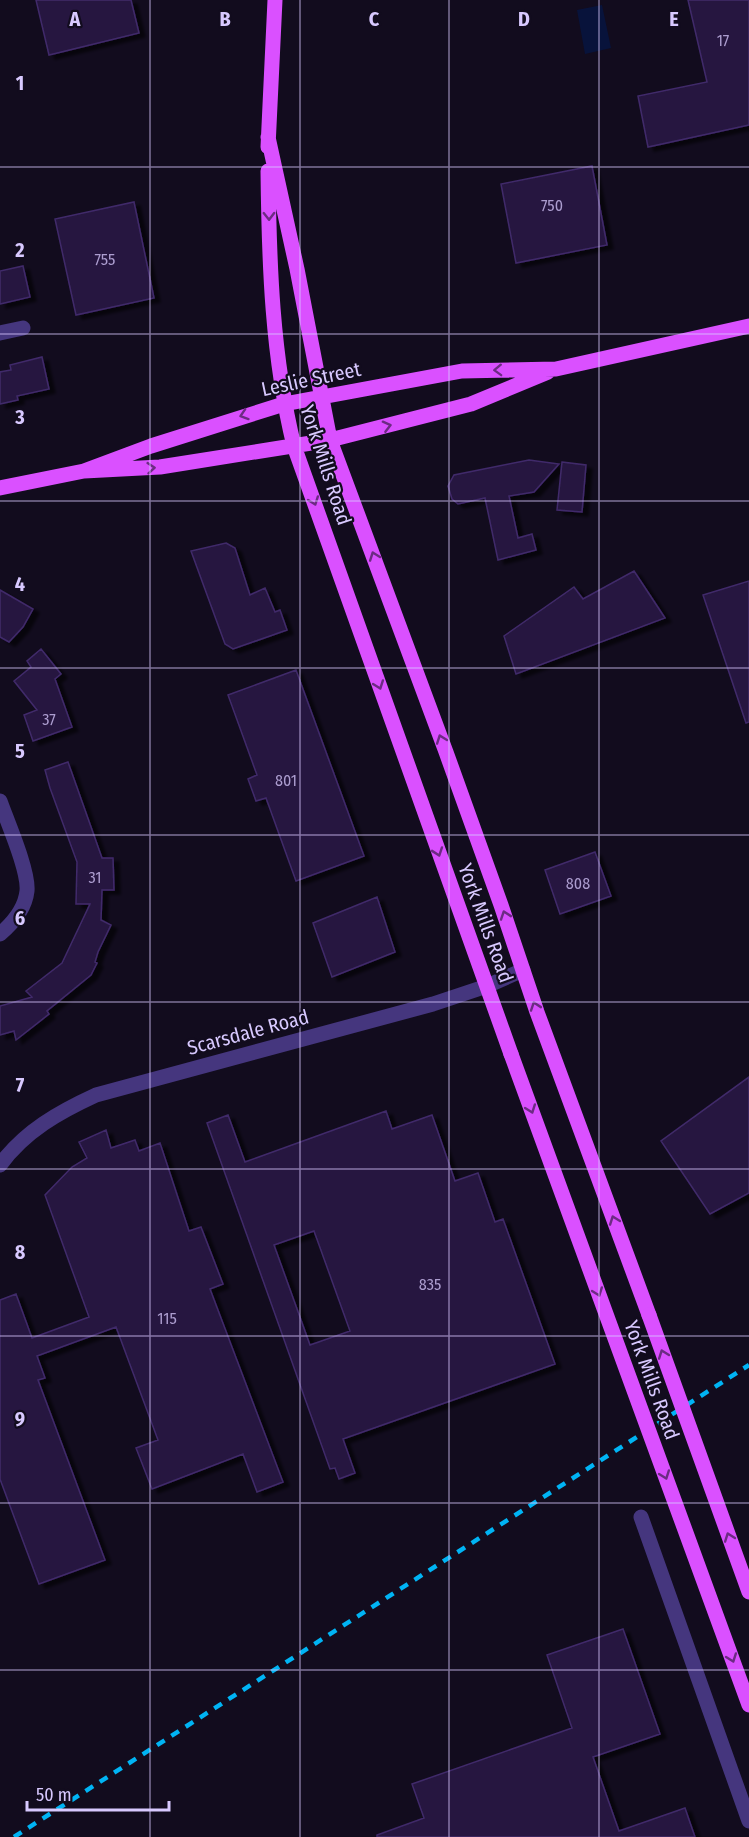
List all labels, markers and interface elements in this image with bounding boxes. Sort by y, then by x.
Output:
text: A [69,7,82,31]
text: B [219,7,231,31]
text: C [369,7,380,31]
text: D [518,7,530,31]
text: E [669,7,679,31]
house number: 17 [717,31,730,50]
text: 1 [16,71,24,95]
house number: 750 [541,196,563,215]
one-way arrow [262,212,275,221]
text: 2 [14,238,25,262]
house number: 755 [95,250,115,269]
street label: Leslie Street [259,357,363,401]
one-way arrow [493,364,502,377]
street label: York Mills Road [295,402,357,528]
text: 3 [14,405,25,429]
one-way arrow [239,408,250,421]
one-way arrow [382,420,392,433]
one-way arrow [147,462,156,475]
one-way arrow [306,495,319,506]
one-way arrow [369,551,382,562]
text: 4 [15,572,25,596]
one-way arrow [372,679,385,690]
house number: 37 [42,710,56,729]
one-way arrow [436,735,448,746]
text: 5 [15,739,25,763]
house number: 801 [275,771,297,790]
one-way arrow [431,846,444,857]
street label: York Mills Road [453,860,519,986]
house number: 31 [88,868,102,887]
house number: 808 [566,874,590,893]
text: 6 [15,906,25,930]
one-way arrow [499,910,512,920]
one-way arrow [530,1001,543,1012]
street label: Scarsdale Road [185,1004,311,1060]
text: 7 [16,1073,25,1097]
one-way arrow [524,1103,537,1114]
one-way arrow [609,1216,622,1226]
text: 8 [15,1240,26,1264]
house number: 835 [419,1275,441,1294]
one-way arrow [591,1286,604,1297]
house number: 115 [157,1309,177,1328]
street label: York Mills Road [619,1317,685,1443]
one-way arrow [657,1349,670,1360]
text: 9 [15,1407,25,1431]
one-way arrow [658,1469,670,1480]
one-way arrow [723,1532,736,1543]
one-way arrow [724,1653,737,1663]
scale bar [27,1774,170,1812]
text: 50 m [36,1784,72,1806]

